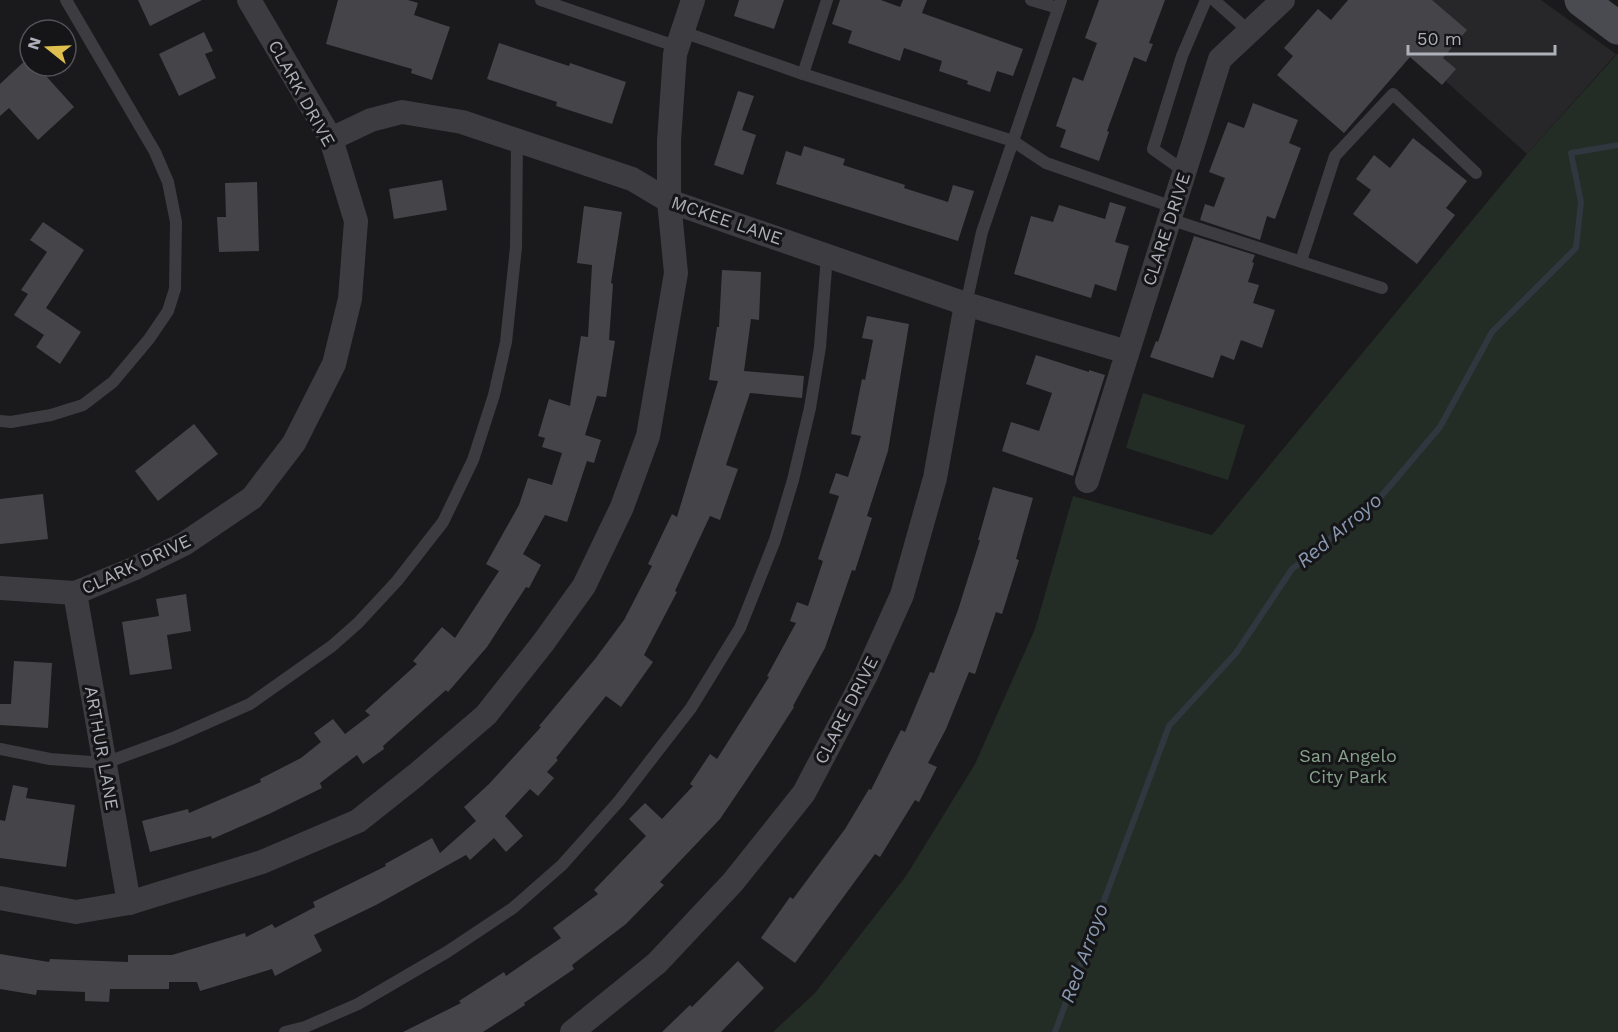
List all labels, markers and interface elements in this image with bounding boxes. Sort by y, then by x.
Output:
north arrow [18,18,78,78]
scale bar [1408,18,1555,56]
text: 50 m [1417,28,1462,49]
text: N [23,35,45,52]
street label: CLARK DRIVE [264,36,340,150]
street label: CLARE DRIVE [1138,170,1194,288]
street label: MCKEE LANE [669,191,785,249]
water label: Red Arroyo [1292,487,1386,573]
street label: CLARK DRIVE [78,530,194,598]
street label: CLARE DRIVE [810,653,882,767]
street label: ARTHUR LANE [81,684,123,812]
park label: San Angelo City Park [1299,745,1397,787]
water label: Red Arroyo [1055,900,1113,1006]

